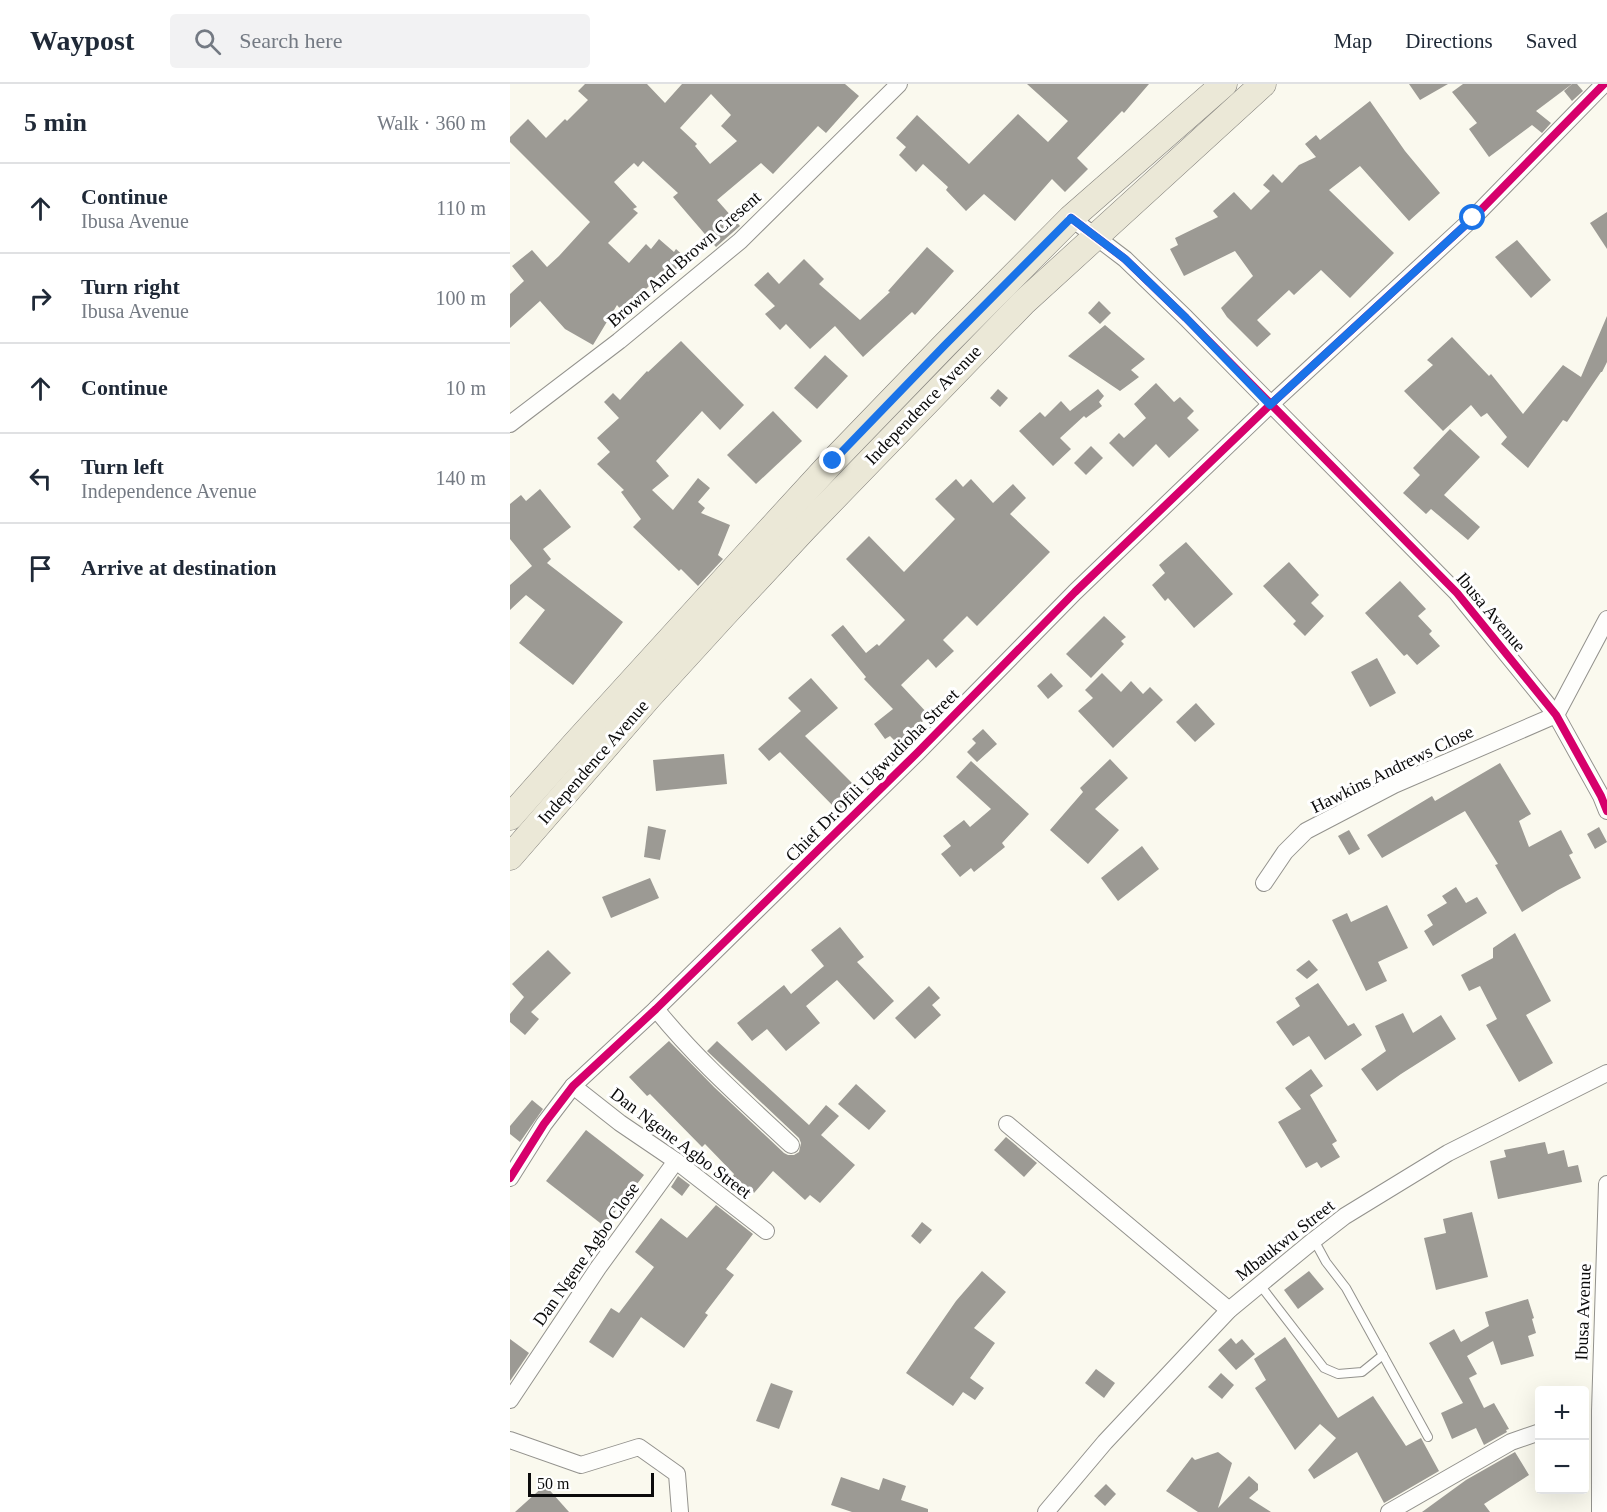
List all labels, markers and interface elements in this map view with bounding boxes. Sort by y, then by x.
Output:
search box [170,14,590,68]
text: Waypost [30,25,134,56]
icon: search [191,25,224,58]
text: Search here [239,28,342,53]
text: Map [1334,29,1372,53]
text: Directions [1405,29,1493,53]
text: Saved [1526,29,1577,53]
text: 5 min [24,108,87,137]
text: Walk · 360 m [377,112,486,134]
text: Continue [81,184,168,209]
street label: Brown And Brown Cresent [603,187,765,331]
icon: ahead [24,192,57,225]
text: 110 m [436,197,486,219]
route start [1459,204,1485,230]
text: Ibusa Avenue [81,210,189,232]
text: Turn right [81,274,180,299]
icon: right [24,282,57,315]
text: 100 m [435,287,486,309]
text: Ibusa Avenue [81,300,189,322]
street label: Independence Avenue [861,341,985,469]
icon: ahead [24,372,57,405]
text: Continue [81,375,168,400]
text: 10 m [445,377,486,399]
route end [819,447,845,473]
text: Turn left [81,454,164,479]
icon: left [24,462,57,495]
text: 140 m [435,467,486,489]
text: Independence Avenue [81,480,257,502]
icon: arrive [24,552,57,585]
text: Arrive at destination [81,555,277,580]
street label: Ibusa Avenue [1452,568,1530,656]
street label: Chief Dr.Ofili Ugwudioha Street [782,685,962,865]
street label: Independence Avenue [534,696,652,828]
street label: Hawkins Andrews Close [1308,721,1476,817]
street label: Dan Ngene Agbo Street [607,1083,755,1203]
street label: Dan Ngene Agbo Close [529,1178,643,1330]
street label: Mbaukwu Street [1232,1195,1338,1285]
street label: Ibusa Avenue [1571,1263,1595,1361]
map controls [1535,1386,1589,1494]
button: + [1535,1386,1589,1440]
button: − [1535,1440,1589,1494]
scale bar [528,1470,654,1498]
text: 50 m [537,1475,569,1492]

